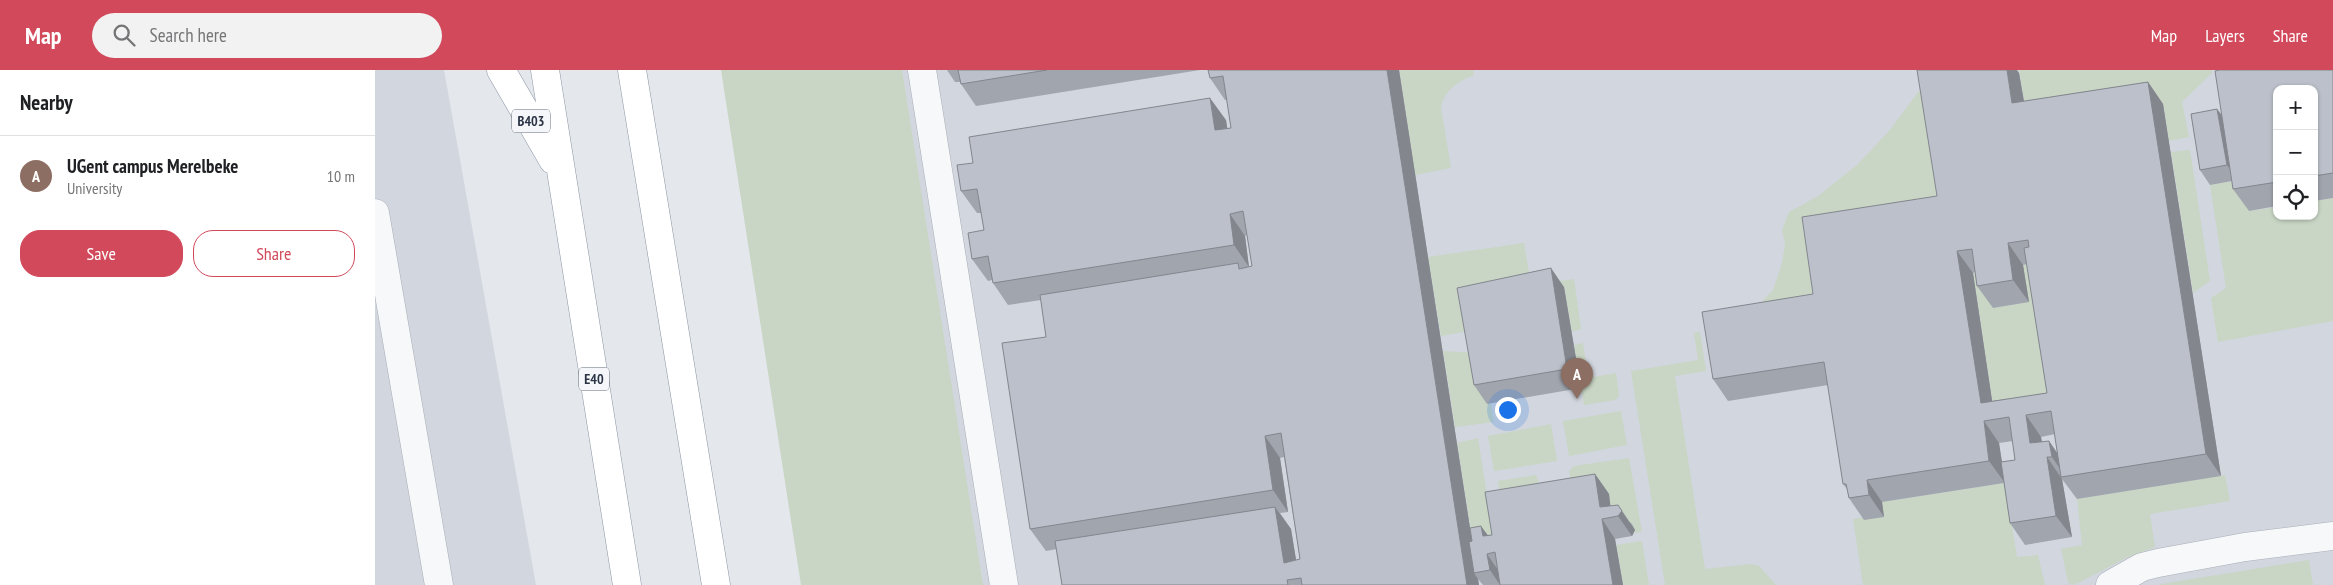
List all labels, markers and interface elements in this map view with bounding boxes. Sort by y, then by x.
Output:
search box [92,13,442,58]
text: Map [25,20,62,51]
icon: search [110,21,138,49]
text: Search here [150,23,227,47]
text: Map [2151,24,2177,47]
text: Layers [2205,24,2245,47]
text: Share [2273,24,2308,47]
map controls [2273,85,2318,220]
button: + [2273,85,2318,130]
text: Nearby [20,89,73,116]
road number: B403 [512,110,550,132]
button: − [2273,130,2318,175]
text: UGent campus Merelbeke [67,154,238,178]
text: A [32,166,40,186]
text: 10 m [327,166,355,186]
button: locate [2273,175,2318,220]
text: University [67,178,122,198]
button: Save [20,230,183,277]
button: Share [193,230,355,277]
pin: A [1561,358,1593,399]
road number: E40 [579,368,609,390]
your location [1495,397,1521,423]

